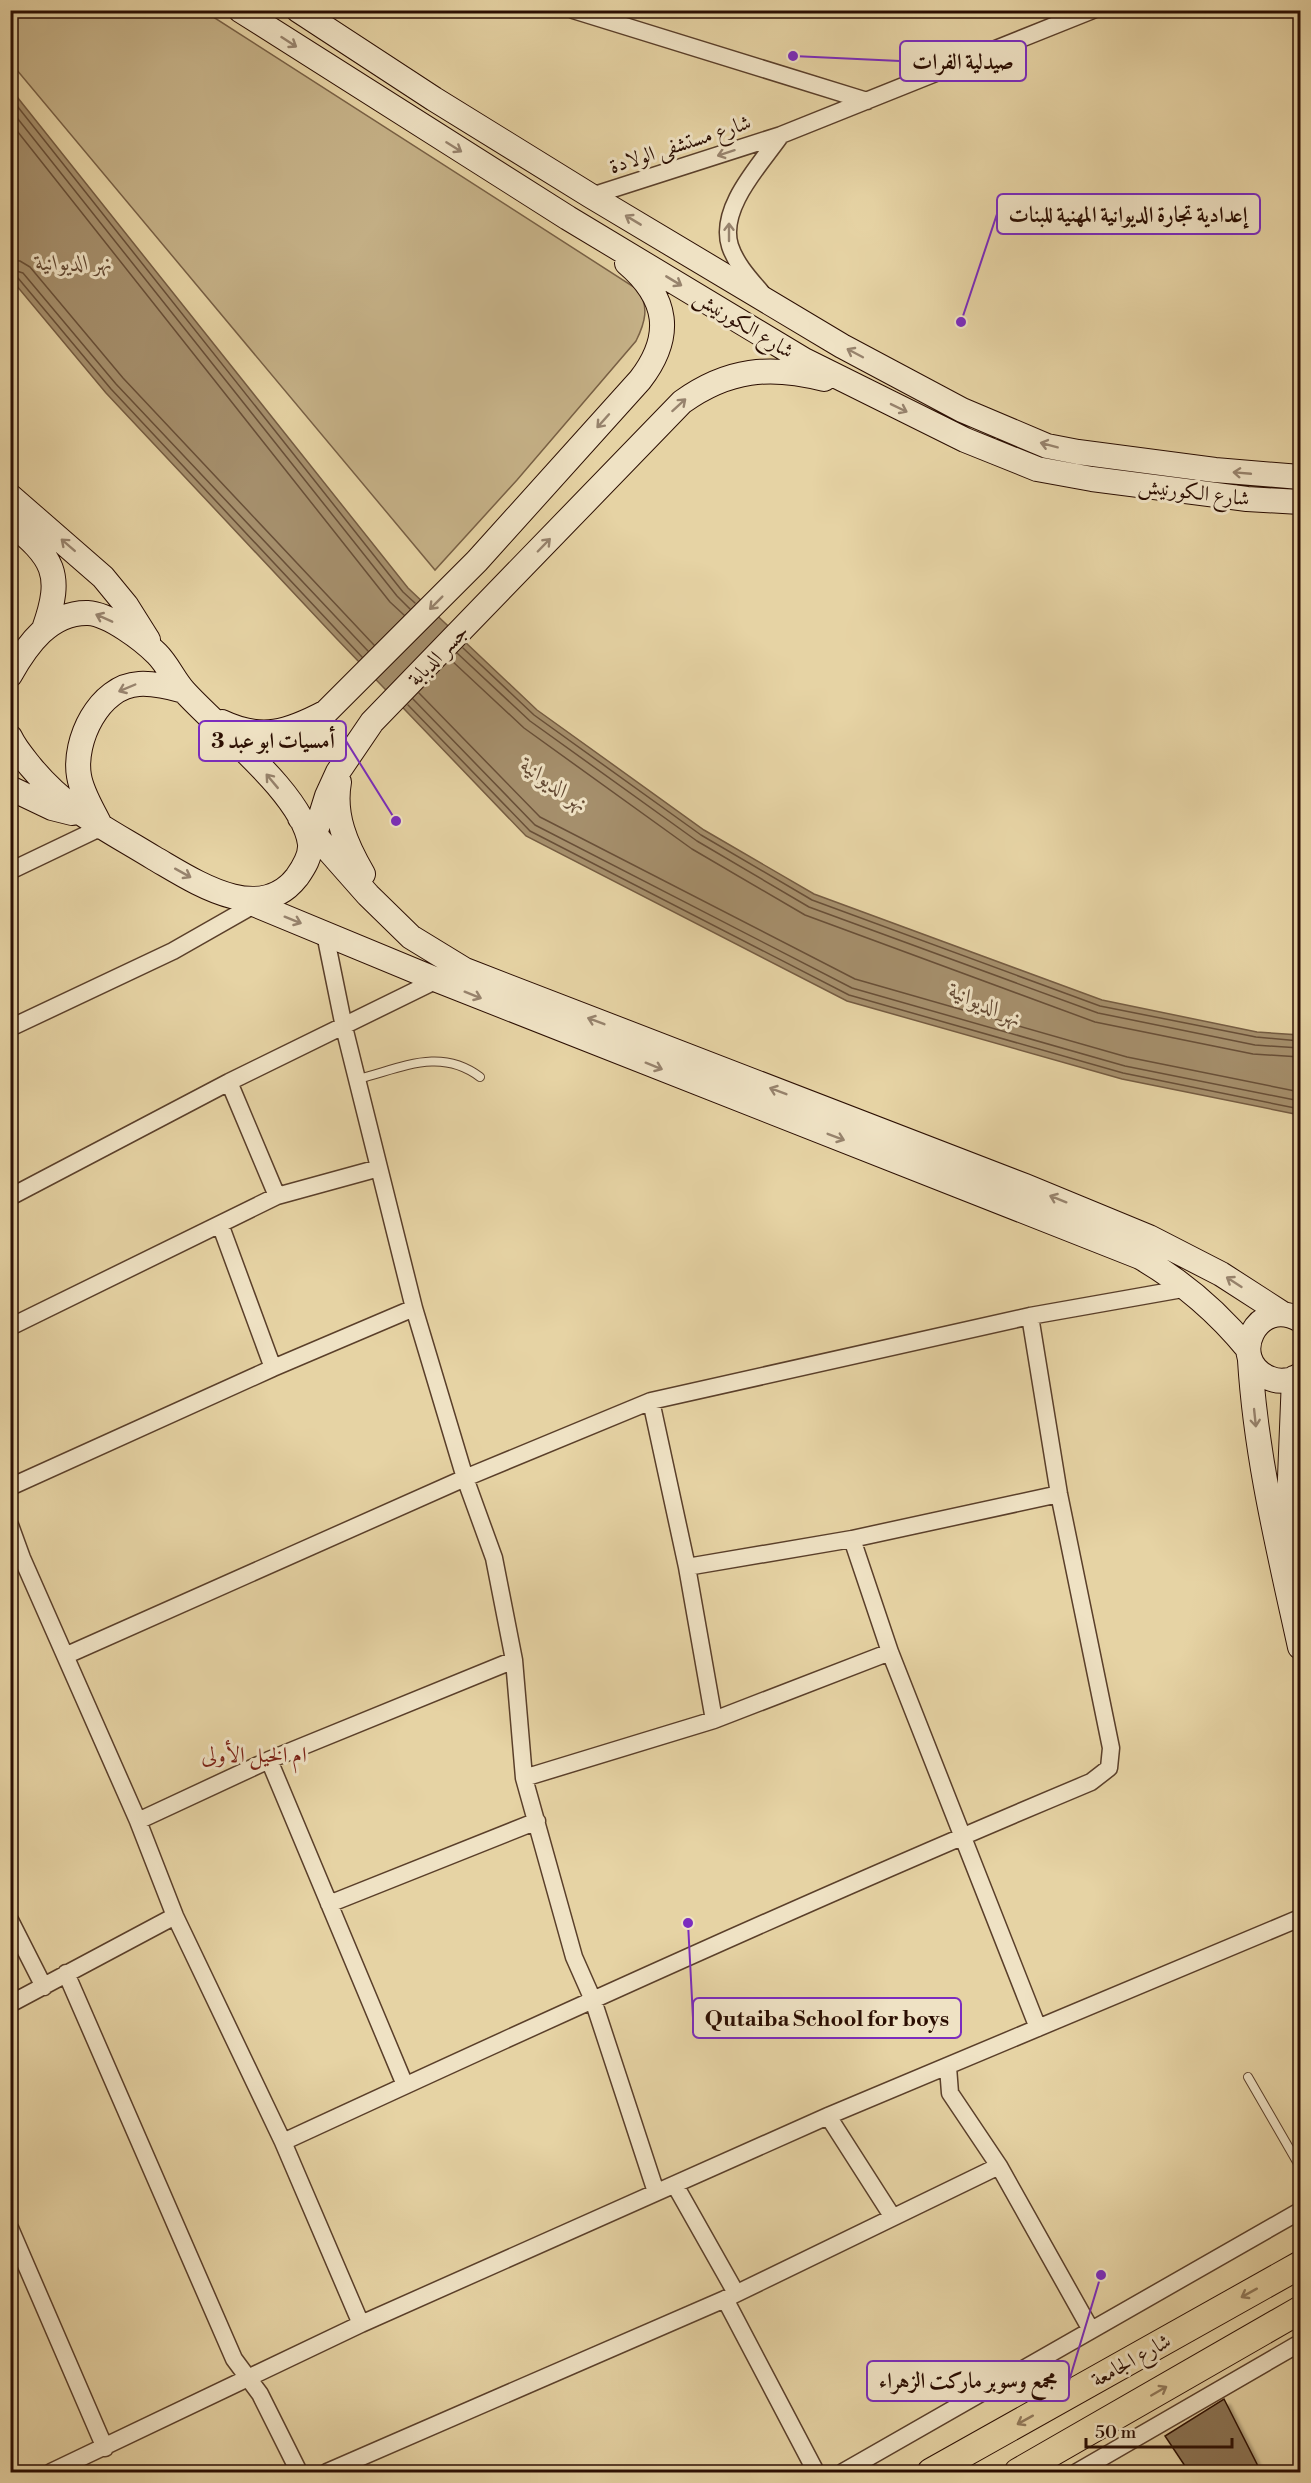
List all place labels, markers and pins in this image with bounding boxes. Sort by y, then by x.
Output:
callout: صيدلية الفرات [900,41,1026,81]
callout: إعدادية تجارة الديوانية المهنية للبنات [997,194,1260,234]
callout: أمسيات ابو عبد 3 [199,721,346,761]
callout: Qutaiba School for boys [693,1998,961,2038]
callout: مجمع وسوبر ماركت الزهراء [867,2361,1069,2401]

